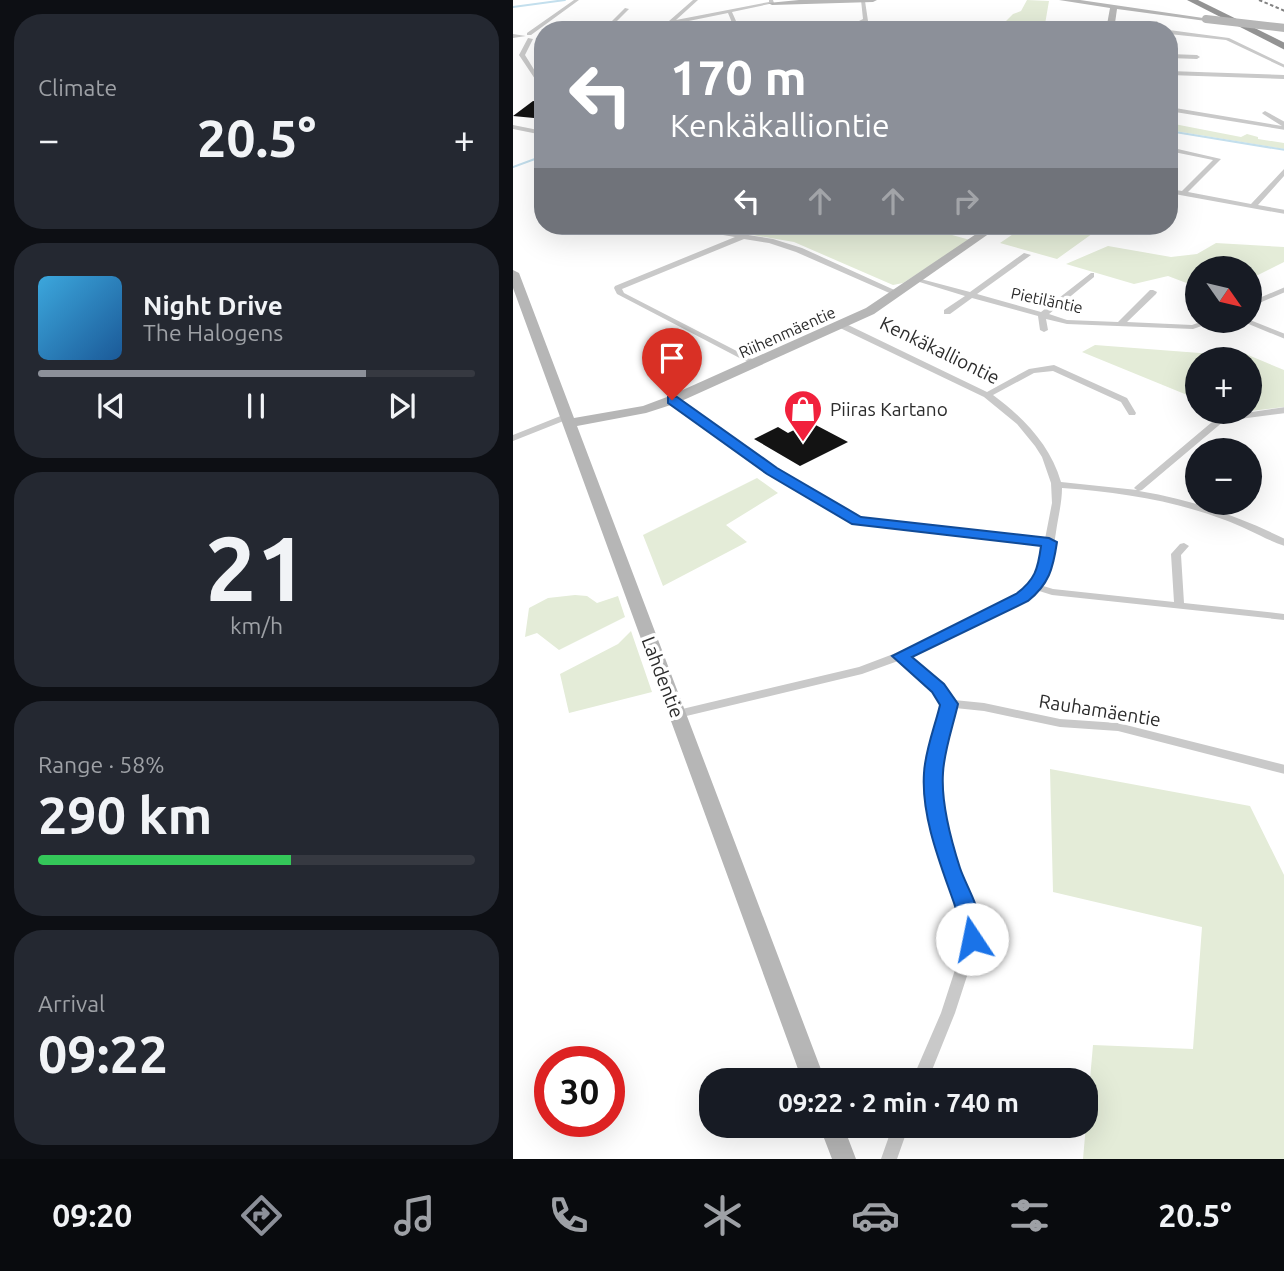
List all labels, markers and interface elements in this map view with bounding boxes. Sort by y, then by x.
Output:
icon: left [555,49,646,140]
text: 170 m [670,49,807,104]
text: Climate [38,75,117,100]
text: Kenkäkalliontie [670,107,890,143]
text: 20.5° [197,109,316,167]
text: − [38,118,59,160]
text: + [454,118,475,160]
icon: left [728,182,766,220]
icon: ahead [801,182,839,220]
icon: ahead [874,182,912,220]
icon: right [947,182,985,220]
north arrow [1185,256,1262,332]
map controls [1185,256,1262,515]
street label: Pietiläntie [1009,284,1085,316]
text: Night Drive [143,291,283,320]
street label: Riihenmäentie [736,303,838,361]
street label: Kenkäkalliontie [877,312,1003,388]
text: The Halogens [143,320,283,345]
pin [642,328,702,400]
icon: arrive [653,339,691,377]
button: + [1185,347,1262,424]
icon: previous [92,387,130,425]
icon: pause [237,387,275,425]
icon: next [383,387,421,425]
shop icon: Piiras Kartano [782,388,824,443]
place label: Piiras Kartano [830,398,948,420]
button: − [1185,438,1262,515]
text: 21 [205,516,308,618]
text: km/h [230,613,283,638]
street label: Lahdentie [637,633,689,721]
street label: Rauhamäentie [1037,690,1163,730]
text: Range · 58% [38,752,165,777]
text: 290 km [38,786,212,844]
position arrow [935,902,1009,976]
text: Arrival [38,991,105,1016]
text: 09:22 [38,1025,168,1083]
speed limit sign: 30 [534,1046,625,1137]
text: 09:22 · 2 min · 740 m [778,1088,1019,1117]
icon: directions [237,1191,286,1240]
icon: music [390,1191,439,1240]
icon: phone [544,1191,593,1240]
icon: climate [698,1191,747,1240]
icon: car [851,1191,900,1240]
icon: filters [1005,1191,1054,1240]
text: 09:20 [52,1197,132,1233]
text: 20.5° [1158,1197,1232,1233]

